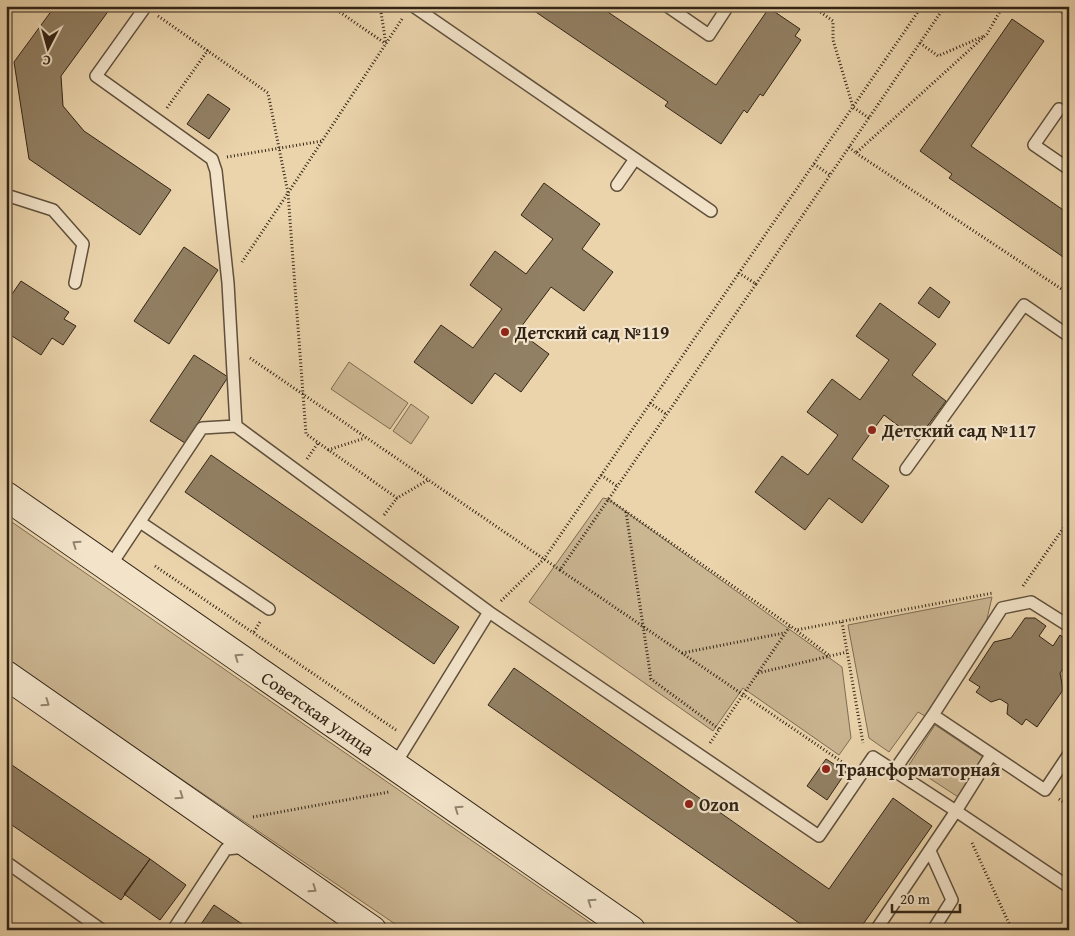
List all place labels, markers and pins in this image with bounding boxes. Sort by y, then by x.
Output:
place label: Детский сад №119 [514,319,669,346]
marker: Детский сад №119 [499,326,511,338]
place label: Детский сад №117 [881,417,1036,444]
marker: Детский сад №117 [866,424,878,436]
place label: Трансформаторная [836,756,1000,783]
marker: Трансформаторная [820,763,832,775]
place label: Ozon [699,791,739,818]
marker: Ozon [683,798,695,810]

